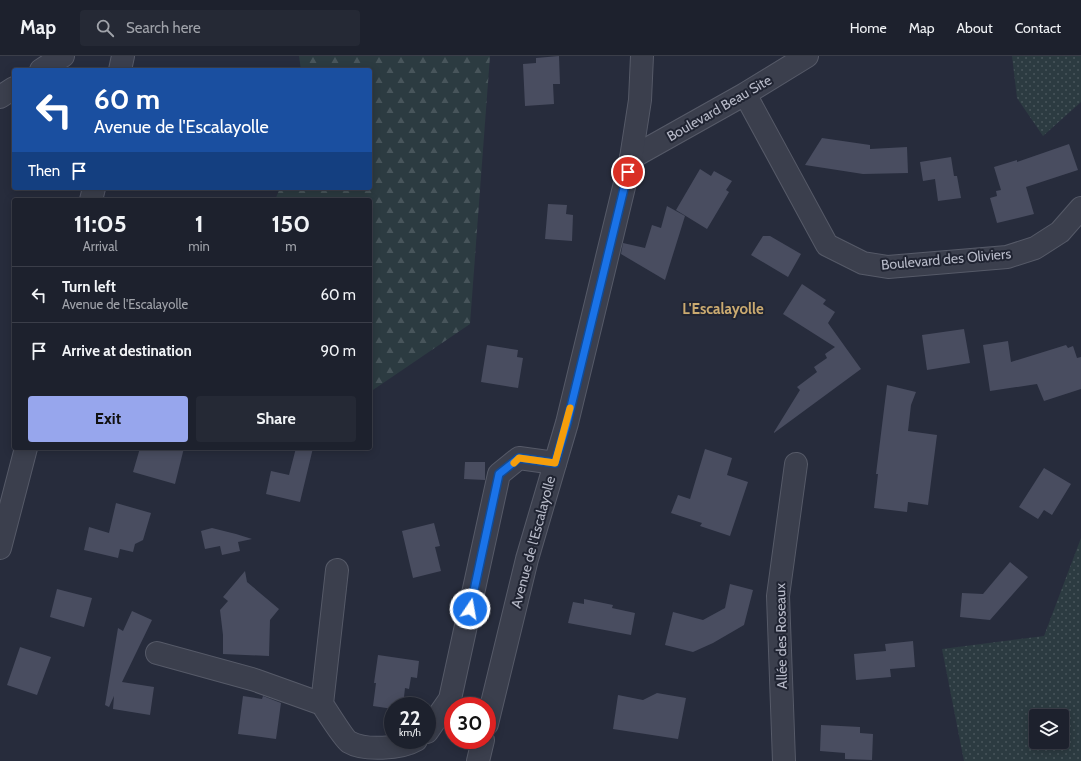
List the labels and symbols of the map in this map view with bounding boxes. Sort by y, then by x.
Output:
street label: Boulevard Beau Site [663,71,775,145]
pin [611,155,645,189]
street label: Boulevard des Oliviers [880,244,1012,274]
district label: L'Escalayolle [682,300,764,318]
street label: Avenue de l'Escalayolle [507,474,559,610]
street label: Allée des Roseaux [771,583,791,689]
position arrow [449,588,491,630]
speed limit sign: 30 [444,697,496,749]

